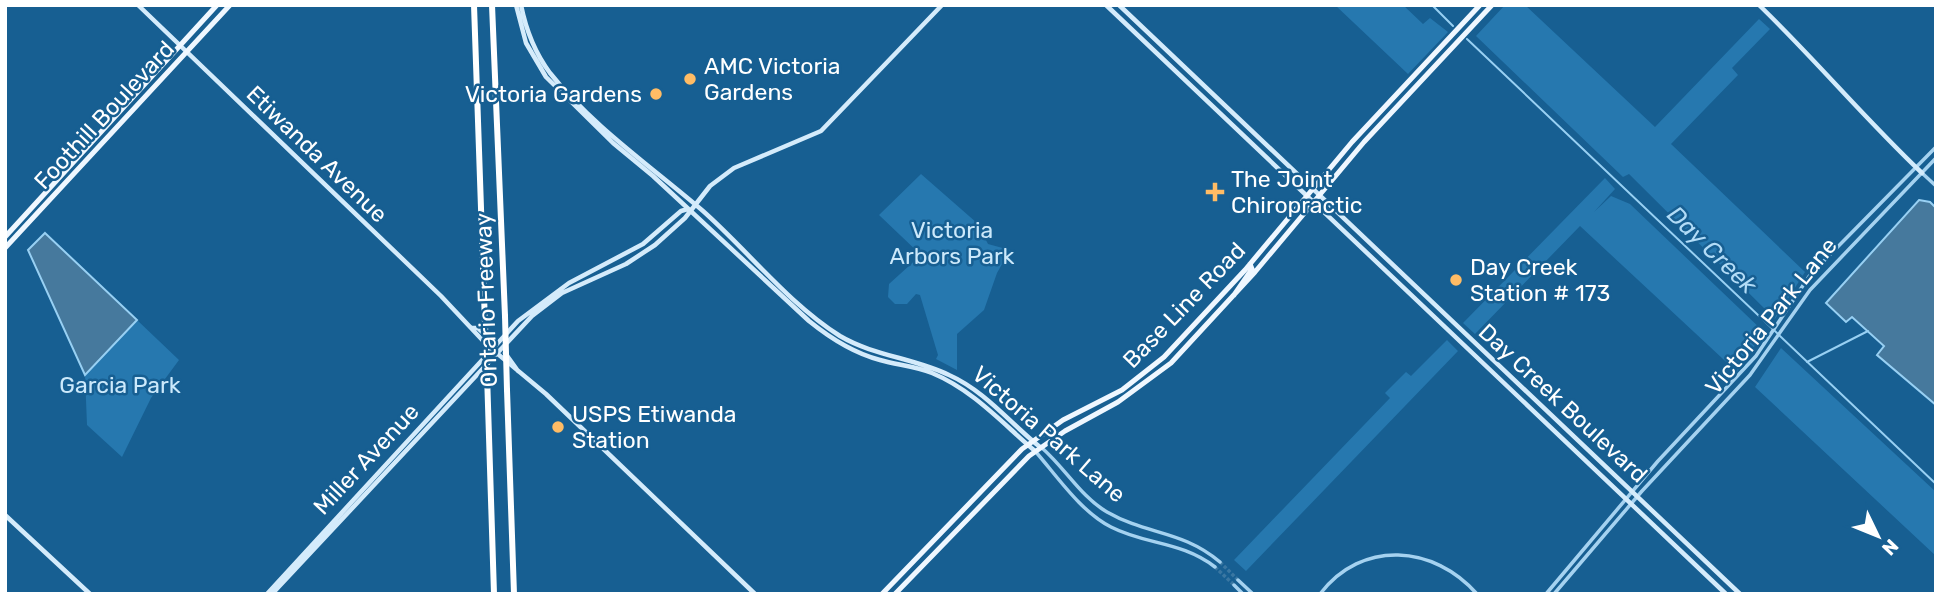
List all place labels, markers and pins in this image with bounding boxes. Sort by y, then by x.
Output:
place label: AMC Victoria Gardens [704,52,840,106]
marker: AMC Victoria Gardens [682,71,698,87]
place label: Victoria Gardens [465,80,642,108]
marker: Victoria Gardens [648,86,664,102]
place label: The Joint Chiropractic [1231,165,1363,219]
marker: The Joint Chiropractic [1205,182,1225,202]
place label: Day Creek Station # 173 [1470,253,1610,307]
marker: Day Creek Station # 173 [1448,272,1464,288]
place label: USPS Etiwanda Station [572,400,737,454]
marker: USPS Etiwanda Station [550,419,566,435]

